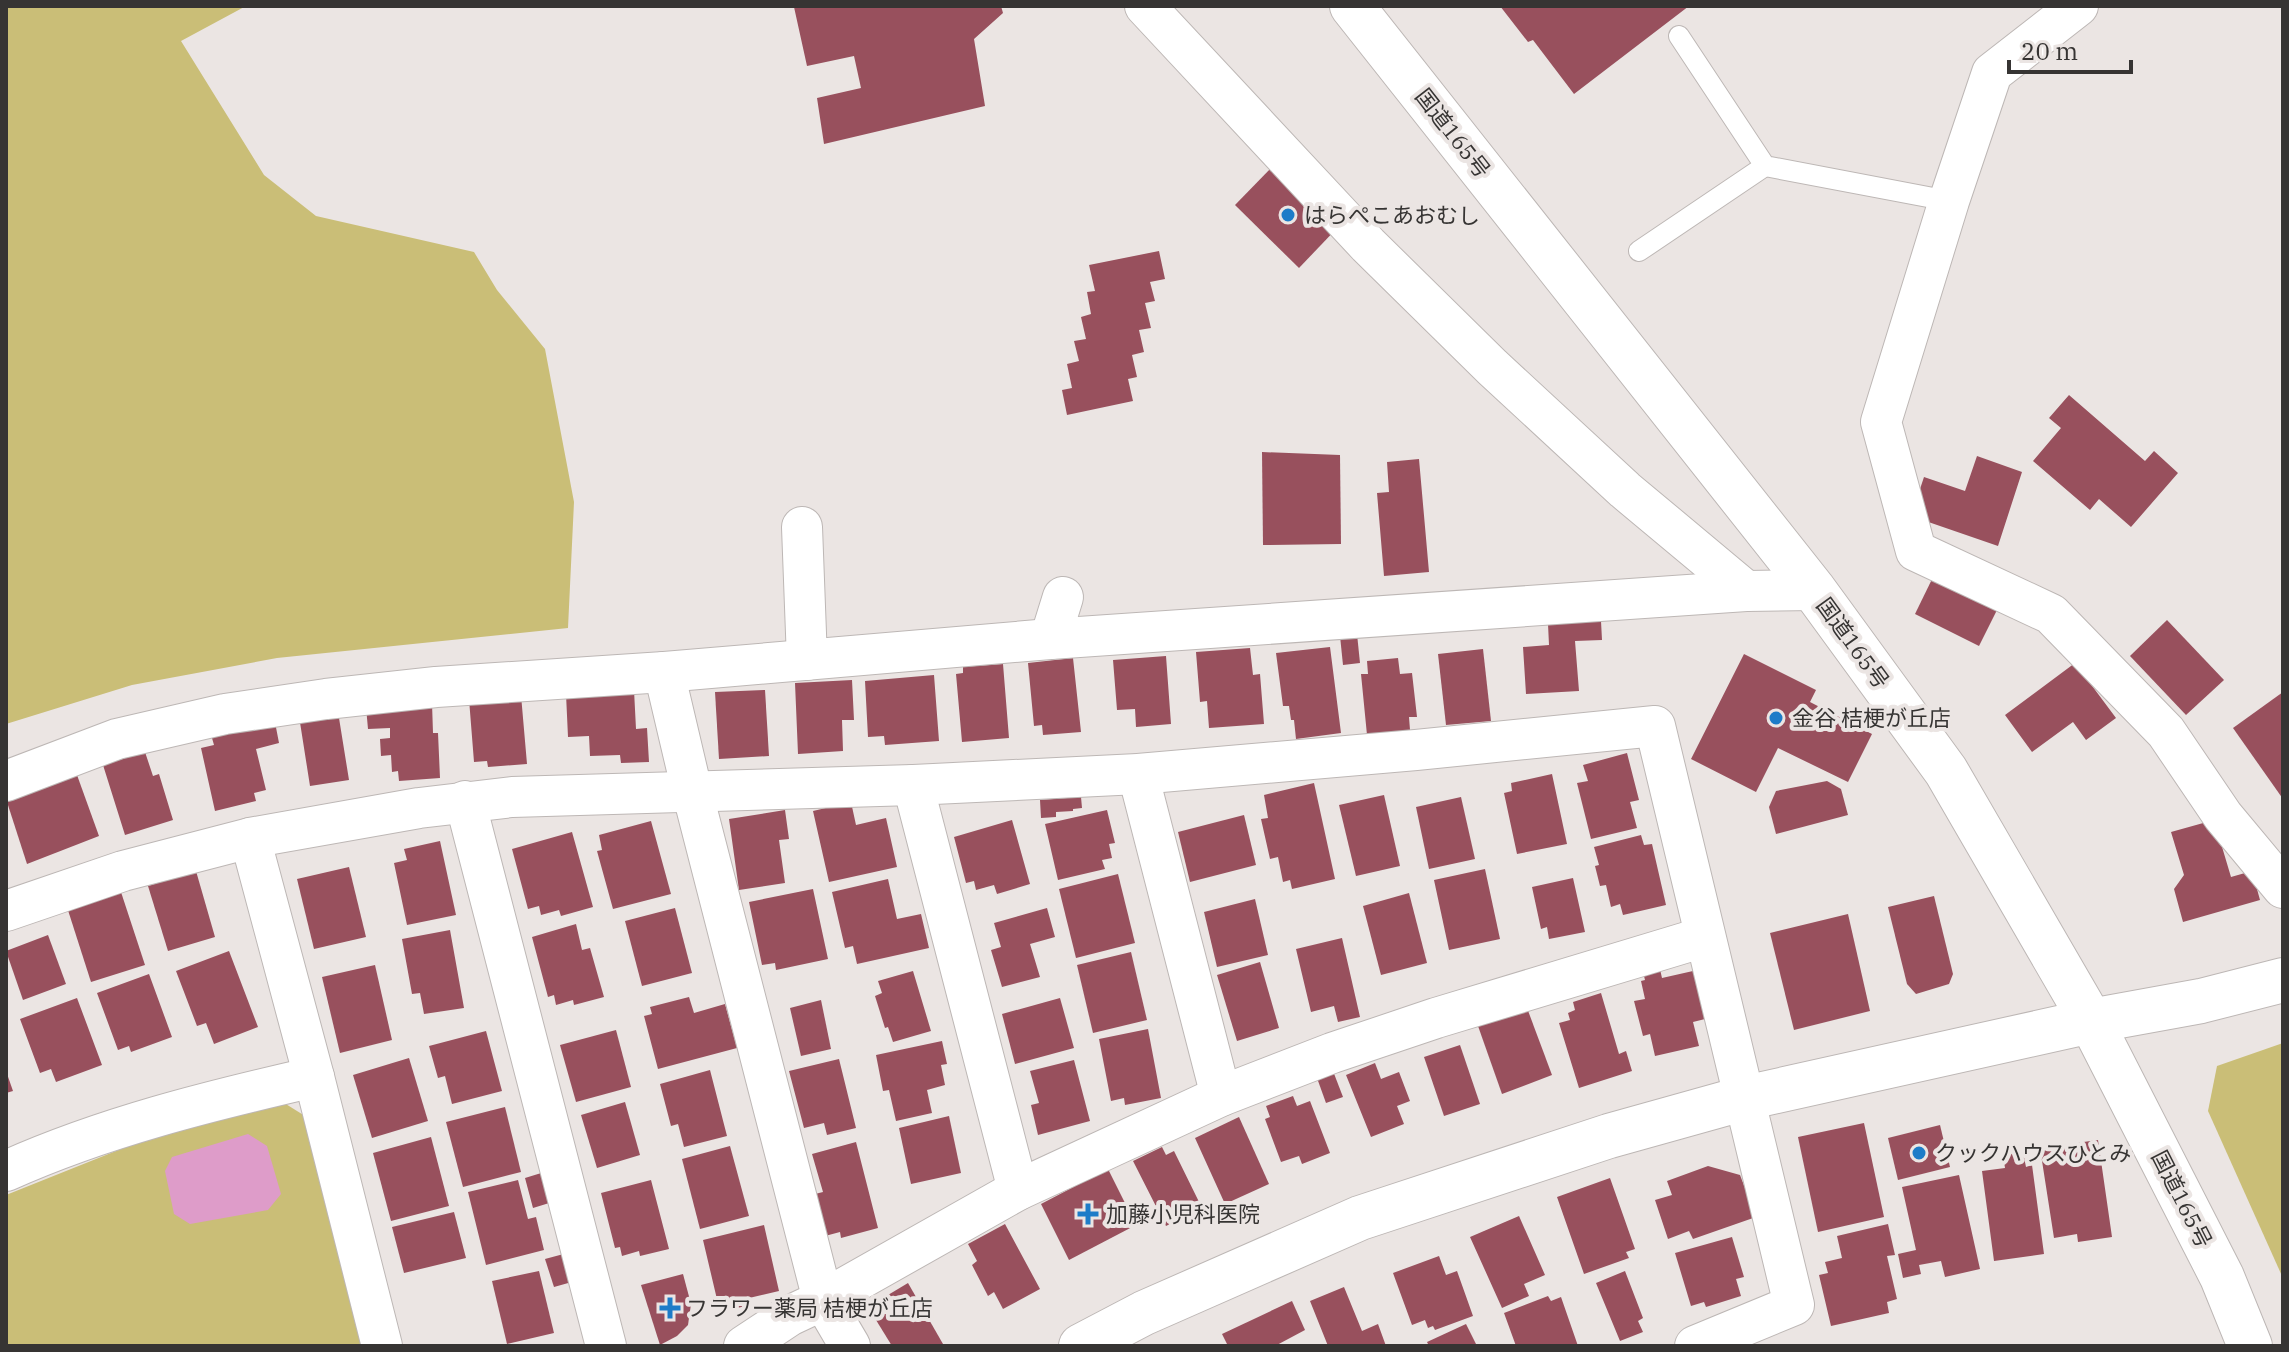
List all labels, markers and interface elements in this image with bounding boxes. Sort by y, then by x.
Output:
scale bar [2009,24,2131,74]
text: 20 m [2021,35,2078,67]
street label: 国道165号 [1409,82,1497,183]
place label: はらぺこあおむし [1304,200,1480,229]
marker: はらぺこあおむし [1279,206,1297,224]
street label: 国道165号 [1811,591,1896,694]
place label: 金谷 桔梗が丘店 [1792,703,1951,732]
marker: 金谷 桔梗が丘店 [1767,709,1785,727]
place label: クックハウスひとみ [1935,1138,2131,1167]
marker: クックハウスひとみ [1910,1144,1928,1162]
street label: 国道165号 [2146,1145,2219,1252]
place label: 加藤小児科医院 [1106,1199,1260,1228]
marker: 加藤小児科医院 [1077,1203,1099,1225]
place label: フラワー薬局 桔梗が丘店 [686,1293,933,1322]
marker: フラワー薬局 桔梗が丘店 [661,1299,679,1317]

